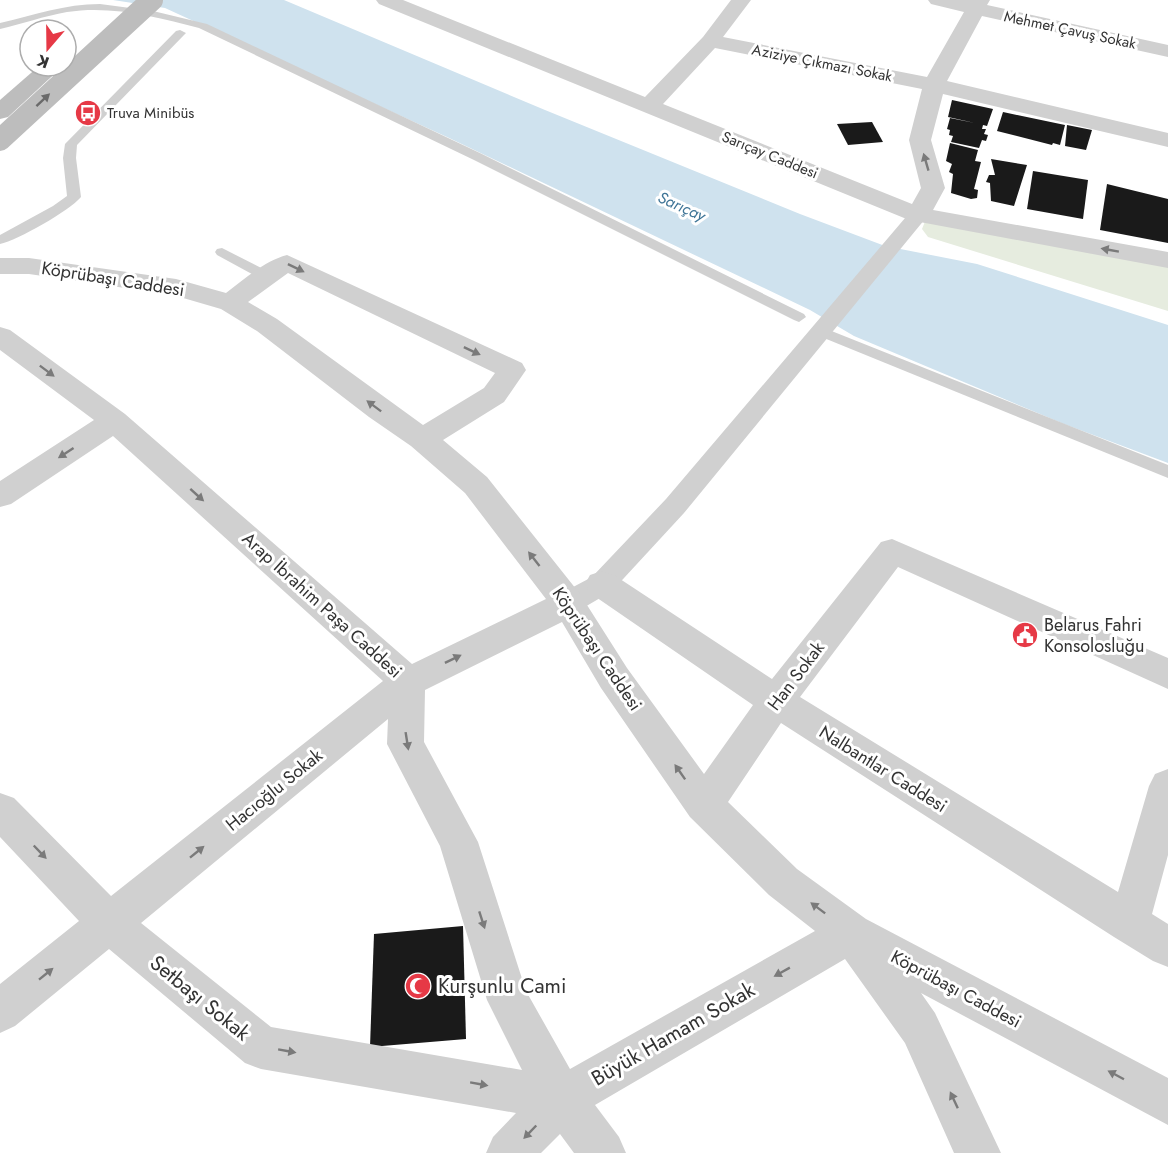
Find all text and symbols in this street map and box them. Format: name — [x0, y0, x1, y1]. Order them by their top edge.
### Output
street label: Mehmet Çavuş Sokak — [1002, 5, 1138, 55]
north arrow — [18, 18, 78, 78]
street label: Aziziye Çıkmazı Sokak — [750, 39, 895, 87]
text: K — [33, 49, 52, 74]
one-way arrow — [35, 94, 50, 107]
bus stop icon: Truva Minibüs — [73, 98, 103, 128]
place label: Truva Minibüs — [107, 102, 194, 124]
street label: Sarıçay Caddesi — [719, 126, 821, 184]
one-way arrow — [921, 153, 930, 171]
water label: Sarıçay — [654, 186, 710, 228]
one-way arrow — [1101, 245, 1120, 254]
street label: Köprübaşı Caddesi — [40, 255, 186, 303]
one-way arrow — [288, 264, 305, 273]
one-way arrow — [464, 347, 481, 356]
one-way arrow — [39, 365, 55, 377]
one-way arrow — [366, 400, 382, 412]
one-way arrow — [58, 447, 74, 458]
one-way arrow — [190, 488, 205, 502]
street label: Arap İbrahim Paşa Caddesi — [236, 526, 408, 684]
one-way arrow — [529, 552, 541, 567]
street label: Köprübaşı Caddesi — [546, 582, 648, 716]
place label: Belarus Fahri Konsolosluğu — [1044, 612, 1145, 659]
public building icon: Belarus Fahri Konsolosluğu — [1010, 620, 1040, 650]
street label: Han Sokak — [761, 636, 831, 716]
one-way arrow — [444, 655, 462, 665]
street label: Nalbantlar Caddesi — [814, 719, 952, 819]
one-way arrow — [403, 732, 412, 751]
street label: Hacıoğlu Sokak — [220, 743, 328, 837]
one-way arrow — [674, 764, 686, 780]
one-way arrow — [33, 845, 47, 859]
one-way arrow — [190, 846, 205, 858]
one-way arrow — [811, 903, 826, 915]
one-way arrow — [478, 911, 488, 929]
street label: Köprübaşı Caddesi — [886, 944, 1026, 1034]
street label: Setbaşı Sokak — [143, 948, 257, 1048]
one-way arrow — [773, 967, 790, 977]
one-way arrow — [38, 969, 53, 981]
mosque icon: Kurşunlu Cami — [403, 971, 433, 1001]
place label: Kurşunlu Cami — [438, 971, 566, 1001]
street label: Büyük Hamam Sokak — [586, 975, 761, 1093]
one-way arrow — [278, 1047, 297, 1056]
one-way arrow — [1108, 1070, 1125, 1080]
one-way arrow — [470, 1080, 489, 1089]
one-way arrow — [949, 1091, 958, 1108]
one-way arrow — [523, 1124, 537, 1138]

